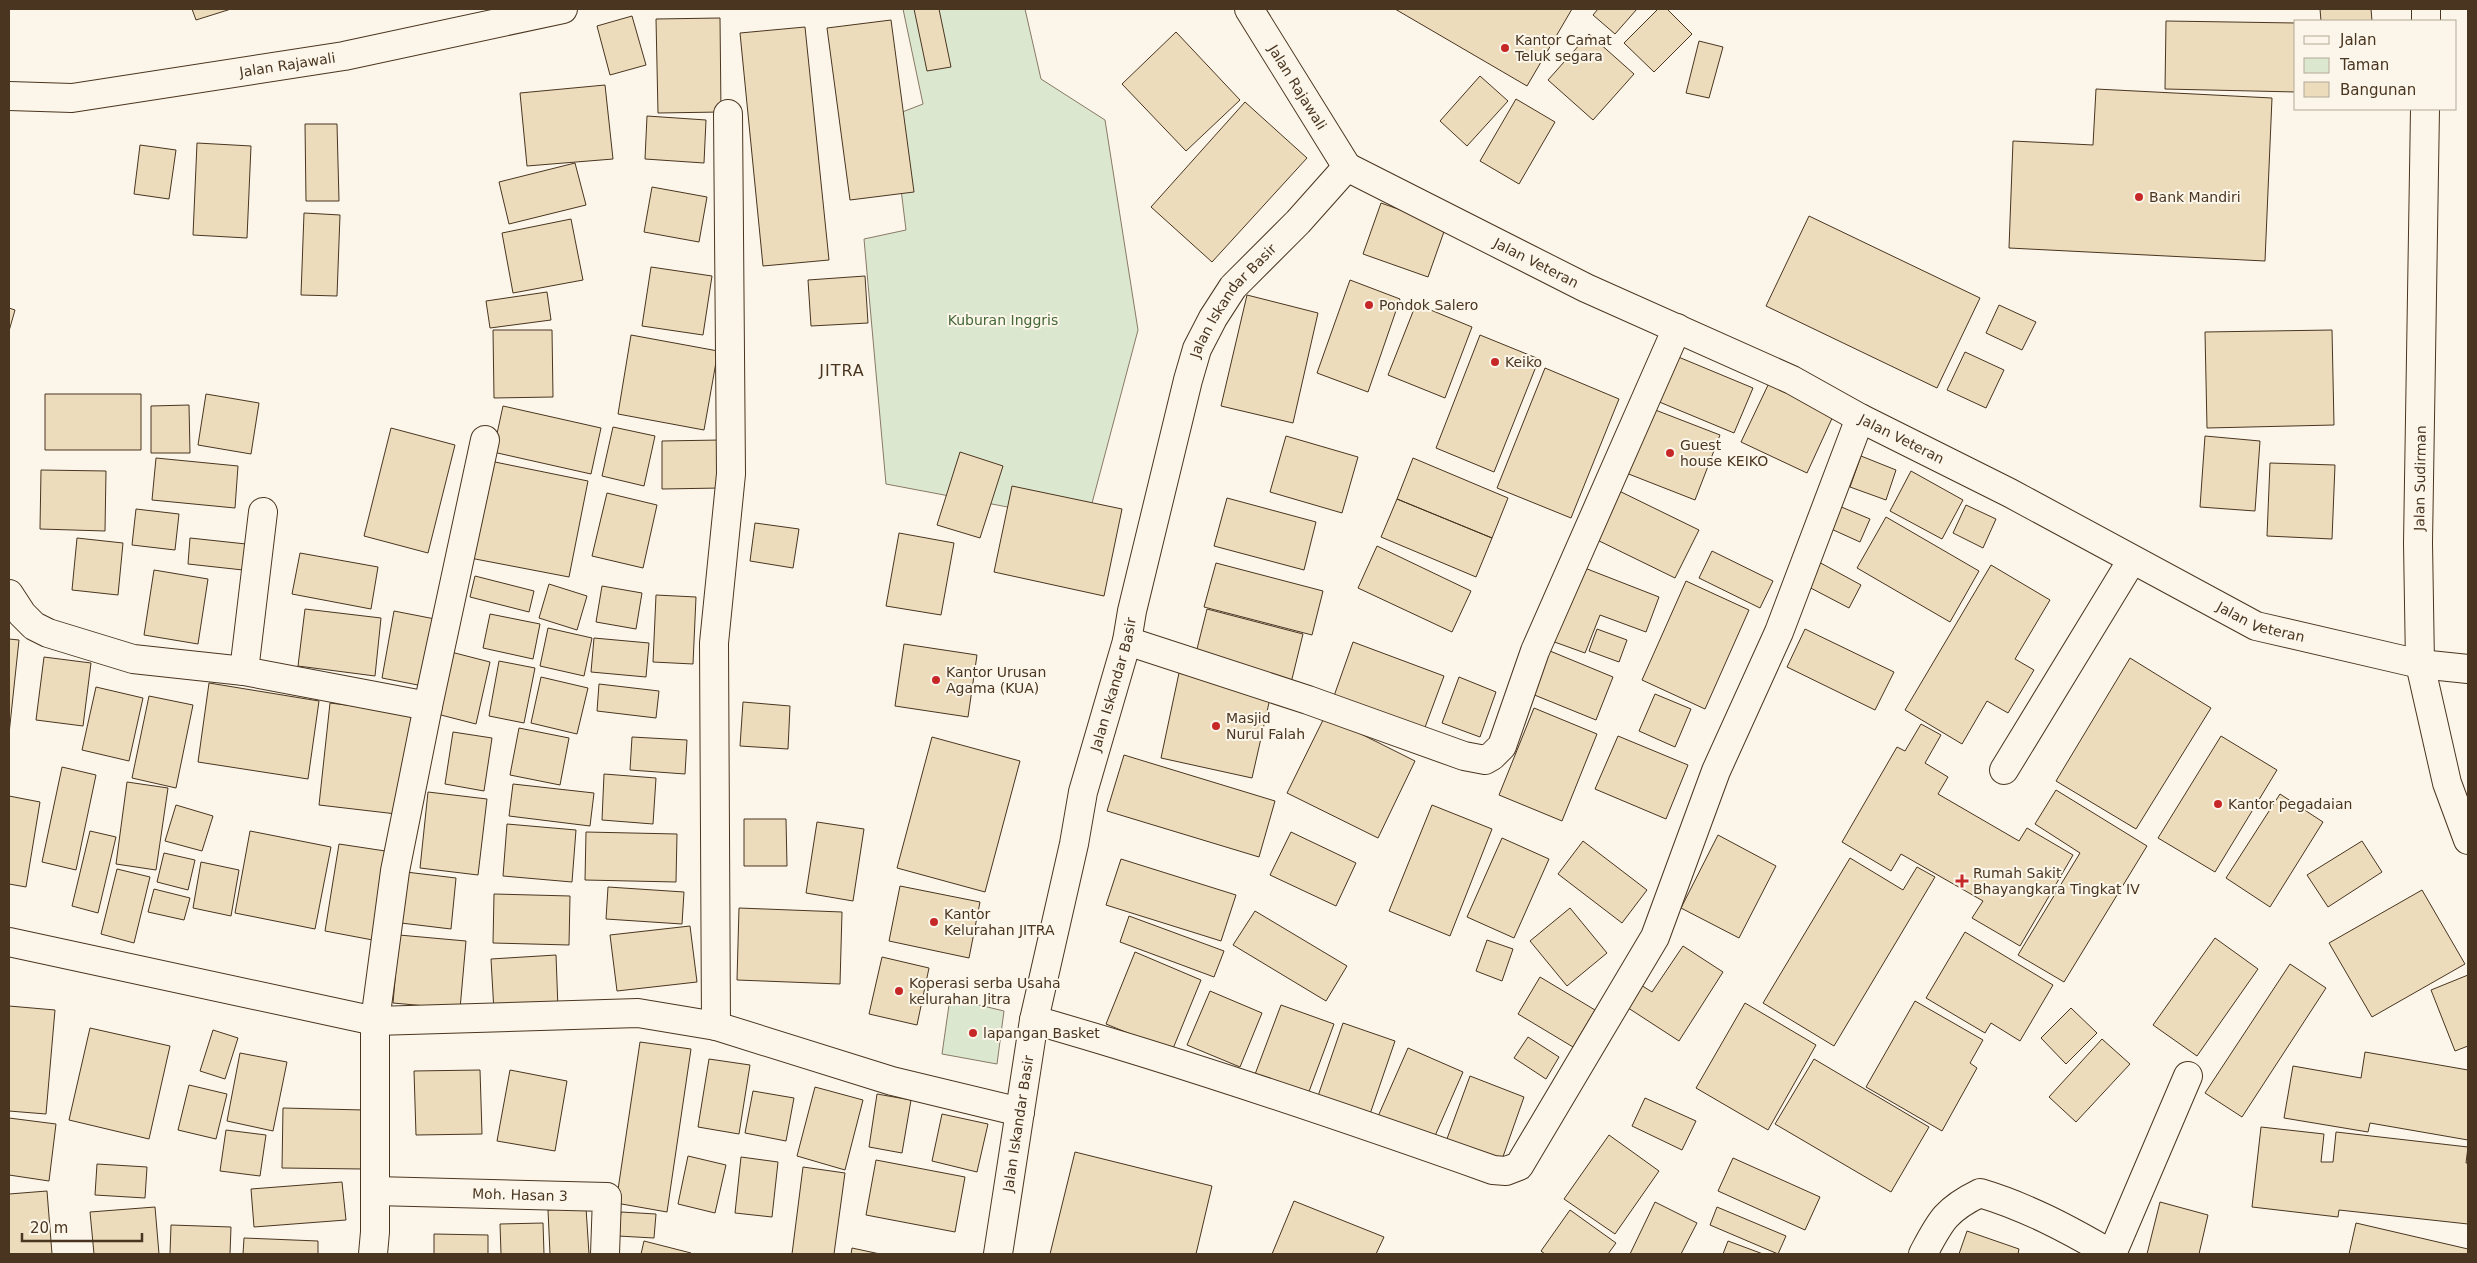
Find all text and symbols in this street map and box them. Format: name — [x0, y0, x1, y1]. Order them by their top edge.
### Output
legend — [2294, 20, 2457, 110]
text: Jalan — [2339, 31, 2376, 49]
place label: Kantor Camat Teluk segara — [1514, 32, 1612, 64]
street label: Jalan Rajawali — [1265, 41, 1330, 133]
marker: Kantor Camat Teluk segara — [1499, 42, 1511, 54]
street label: Jalan Rajawali — [237, 49, 337, 80]
text: Taman — [2339, 56, 2389, 74]
text: Bangunan — [2340, 81, 2416, 99]
place label: Bank Mandiri — [2149, 189, 2241, 205]
marker: Bank Mandiri — [2133, 191, 2145, 203]
street label: Jalan Veteran — [1490, 234, 1581, 291]
street label: Jalan Iskandar Basir — [1187, 240, 1280, 361]
place label: Pondok Salero — [1379, 297, 1478, 313]
marker: Pondok Salero — [1363, 299, 1375, 311]
park label: Kuburan Inggris — [948, 312, 1058, 328]
place label: Keiko — [1505, 354, 1542, 370]
marker: Keiko — [1489, 356, 1501, 368]
district label: JITRA — [818, 361, 865, 380]
street label: Jalan Veteran — [1856, 410, 1947, 467]
street label: Jalan Sudirman — [2411, 425, 2429, 532]
place label: Guest house KEIKO — [1680, 437, 1768, 469]
marker: Guest house KEIKO — [1664, 447, 1676, 459]
street label: Jalan Veteran — [2213, 598, 2306, 645]
street label: Jalan Iskandar Basir — [1087, 616, 1139, 754]
place label: Kantor Urusan Agama (KUA) — [946, 664, 1046, 696]
marker: Kantor Urusan Agama (KUA) — [930, 674, 942, 686]
place label: Masjid Nurul Falah — [1226, 710, 1305, 742]
marker: Masjid Nurul Falah — [1210, 720, 1222, 732]
place label: Kantor pegadaian — [2228, 796, 2352, 812]
marker: Kantor pegadaian — [2212, 798, 2224, 810]
place label: Rumah Sakit Bhayangkara Tingkat IV — [1973, 865, 2140, 897]
marker: Rumah Sakit Bhayangkara Tingkat IV — [1955, 874, 1969, 888]
place label: Kantor Kelurahan JITRA — [944, 906, 1055, 938]
marker: Kantor Kelurahan JITRA — [928, 916, 940, 928]
place label: Koperasi serba Usaha kelurahan Jitra — [909, 975, 1061, 1007]
marker: Koperasi serba Usaha kelurahan Jitra — [893, 985, 905, 997]
place label: lapangan Basket — [983, 1025, 1100, 1041]
marker: lapangan Basket — [967, 1027, 979, 1039]
street label: Jalan Iskandar Basir — [1000, 1054, 1037, 1194]
street label: Moh. Hasan 3 — [472, 1186, 568, 1204]
scale bar — [22, 1210, 142, 1242]
text: 20 m — [30, 1219, 68, 1237]

